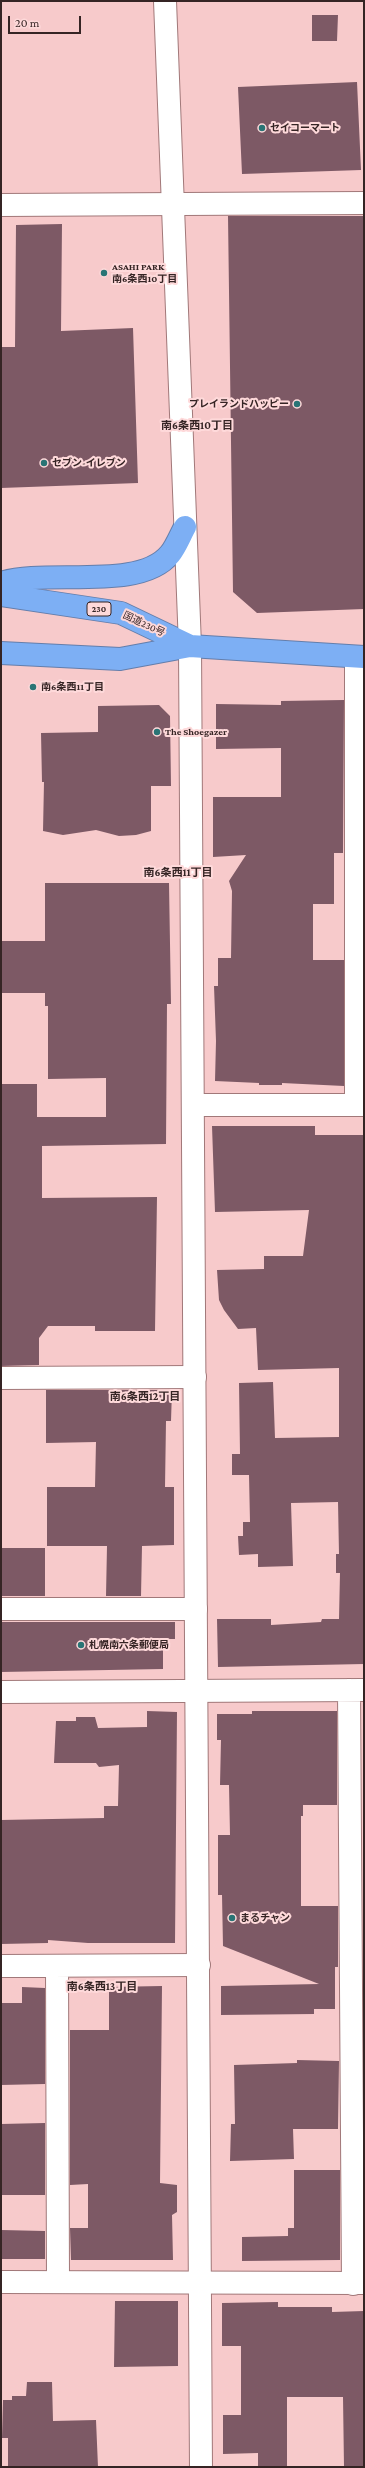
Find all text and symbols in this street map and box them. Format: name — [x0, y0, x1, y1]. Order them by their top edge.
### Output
scale bar — [10, 8, 83, 34]
text: 20 m — [15, 16, 39, 30]
place label: セイコーマート — [270, 122, 340, 134]
marker: セイコーマート — [257, 123, 267, 133]
place label: ASAHI PARK 南6条西10丁目 — [112, 261, 177, 284]
marker: ASAHI PARK 南6条西10丁目 — [99, 268, 109, 278]
place label: プレイランドハッピー — [189, 398, 289, 410]
marker: プレイランドハッピー — [292, 399, 302, 409]
district label: 南6条西10丁目 — [161, 419, 233, 433]
place label: セブン-イレブン — [52, 457, 126, 469]
marker: セブン-イレブン — [39, 458, 49, 468]
road number: 230 — [87, 602, 111, 616]
street label: 国道230号 — [121, 609, 167, 639]
place label: 南6条西11丁目 — [41, 681, 104, 693]
marker: 南6条西11丁目 — [28, 682, 38, 692]
place label: The Shoegazer — [165, 726, 227, 738]
marker: The Shoegazer — [152, 727, 162, 737]
district label: 南6条西11丁目 — [143, 866, 213, 880]
district label: 南6条西12丁目 — [110, 1390, 180, 1404]
place label: 札幌南六条郵便局 — [89, 1639, 169, 1651]
marker: 札幌南六条郵便局 — [76, 1640, 86, 1650]
place label: まるチャン — [240, 1912, 290, 1924]
marker: まるチャン — [227, 1913, 237, 1923]
district label: 南6条西13丁目 — [67, 1980, 137, 1994]

